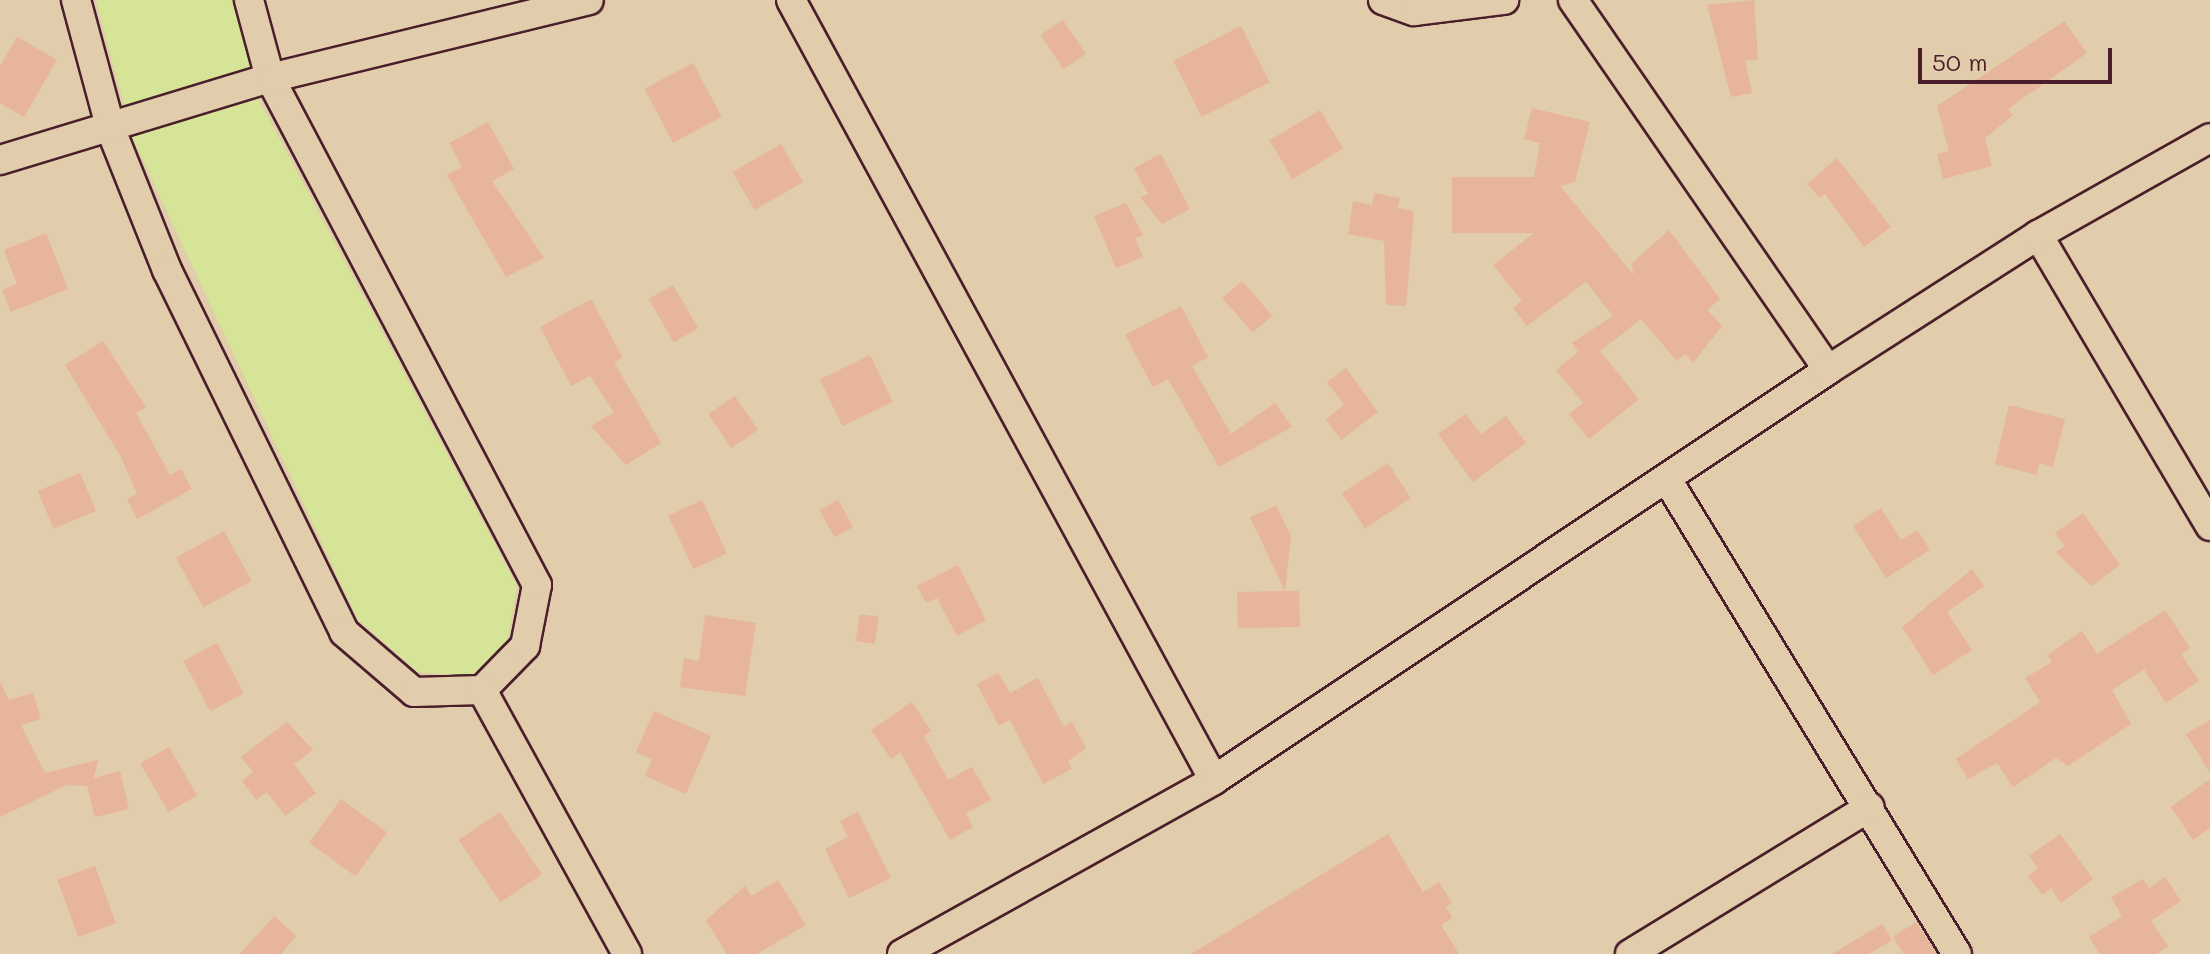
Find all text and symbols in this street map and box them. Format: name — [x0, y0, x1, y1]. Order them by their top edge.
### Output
scale bar — [1922, 32, 2116, 82]
text: 50 m — [1932, 46, 1988, 77]

